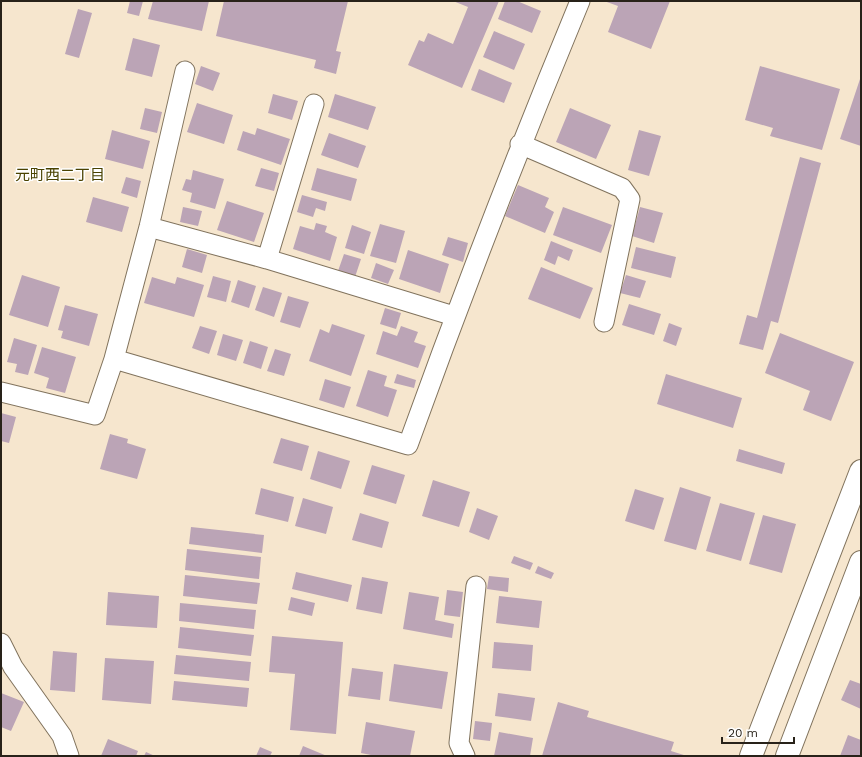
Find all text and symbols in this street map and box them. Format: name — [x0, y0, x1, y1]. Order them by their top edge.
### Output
district label: 元町西二丁目 — [15, 166, 105, 184]
scale bar — [722, 719, 794, 745]
text: 20 m — [728, 726, 758, 740]

